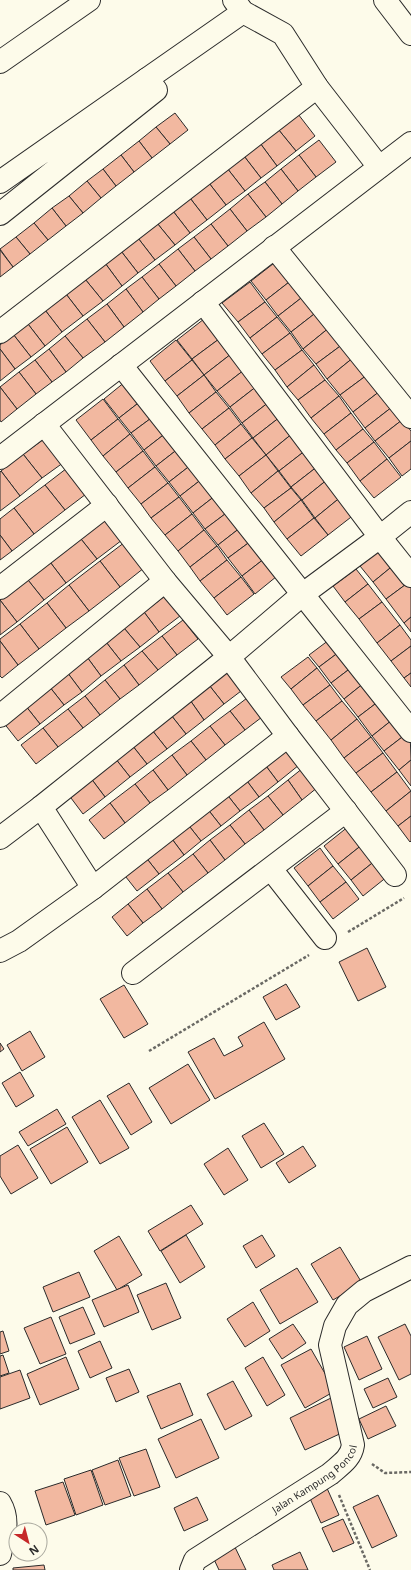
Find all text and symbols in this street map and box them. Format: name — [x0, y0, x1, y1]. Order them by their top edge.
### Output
street label: Jalan Kampung Poncol — [268, 1444, 360, 1517]
north arrow — [8, 1522, 48, 1562]
text: N — [26, 1542, 42, 1559]

